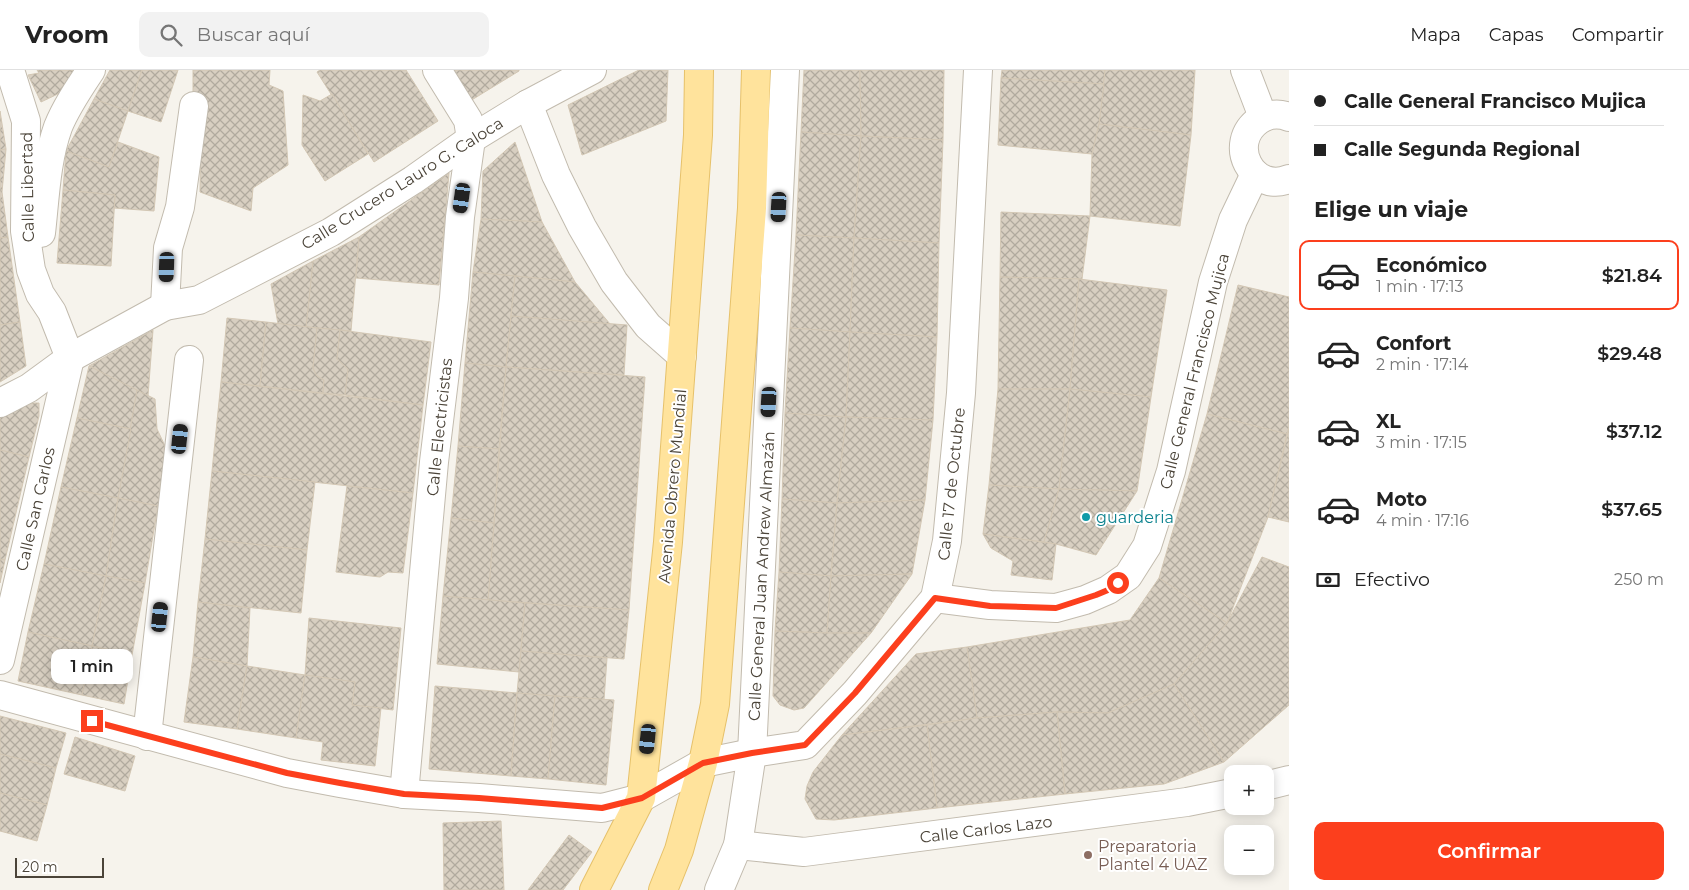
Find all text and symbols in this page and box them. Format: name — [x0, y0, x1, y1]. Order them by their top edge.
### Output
search box — [139, 12, 489, 57]
text: Vroom — [25, 20, 109, 49]
icon: search — [157, 21, 185, 49]
text: Buscar aquí — [197, 23, 310, 46]
text: Mapa — [1410, 24, 1461, 46]
text: Capas — [1489, 24, 1544, 46]
text: Compartir — [1572, 24, 1664, 46]
text: Calle General Francisco Mujica — [1344, 90, 1646, 113]
street label: Calle Crucero Lauro G. Caloca — [298, 113, 507, 254]
street label: Calle Libertad — [17, 132, 38, 242]
text: Calle Segunda Regional — [1344, 138, 1580, 161]
car — [452, 182, 471, 214]
car — [770, 192, 787, 222]
text: Elige un viaje — [1314, 196, 1468, 223]
street label: Calle General Francisco Mujica — [1156, 251, 1233, 491]
car — [158, 252, 175, 282]
icon: car — [1316, 253, 1361, 298]
text: Económico — [1376, 254, 1487, 277]
text: $21.84 — [1602, 264, 1662, 287]
text: 1 min · 17:13 — [1376, 277, 1464, 296]
icon: car — [1316, 331, 1361, 376]
text: Confort — [1376, 332, 1451, 355]
text: $29.48 — [1597, 342, 1662, 365]
text: 2 min · 17:14 — [1376, 355, 1468, 374]
street label: Calle Electricistas — [423, 357, 456, 497]
car — [760, 387, 777, 417]
street label: Avenida Obrero Mundial — [655, 388, 690, 584]
street label: Calle 17 de Octubre — [934, 407, 969, 561]
icon: car — [1316, 409, 1361, 454]
text: XL — [1376, 410, 1401, 433]
text: $37.12 — [1606, 420, 1662, 443]
car — [170, 423, 189, 455]
street label: Calle General Juan Andrew Almazán — [744, 431, 779, 721]
text: 3 min · 17:15 — [1376, 433, 1467, 452]
street label: Calle San Carlos — [12, 445, 59, 573]
icon: car — [1316, 487, 1361, 532]
text: Moto — [1376, 488, 1427, 511]
text: $37.65 — [1601, 498, 1662, 521]
place label: guarderia — [1096, 508, 1174, 527]
marker: guarderia — [1080, 511, 1092, 523]
text: 4 min · 17:16 — [1376, 511, 1469, 530]
icon: cash — [1314, 566, 1342, 594]
text: Efectivo — [1354, 568, 1430, 591]
text: 250 m — [1614, 570, 1664, 589]
route start — [1107, 572, 1129, 594]
car — [150, 601, 169, 633]
callout: 1 min — [51, 648, 133, 684]
text: 1 min — [71, 657, 113, 676]
route end — [81, 710, 103, 732]
car — [638, 723, 657, 755]
map controls — [1224, 765, 1274, 875]
button: + — [1224, 765, 1274, 815]
street label: Calle Carlos Lazo — [919, 812, 1053, 847]
button: Confirmar — [1314, 822, 1664, 880]
button: − — [1224, 825, 1274, 875]
place label: Preparatoria Plantel 4 UAZ — [1098, 837, 1208, 874]
marker: Preparatoria Plantel 4 UAZ — [1082, 849, 1094, 861]
scale bar — [15, 855, 104, 878]
text: 20 m — [22, 858, 58, 876]

